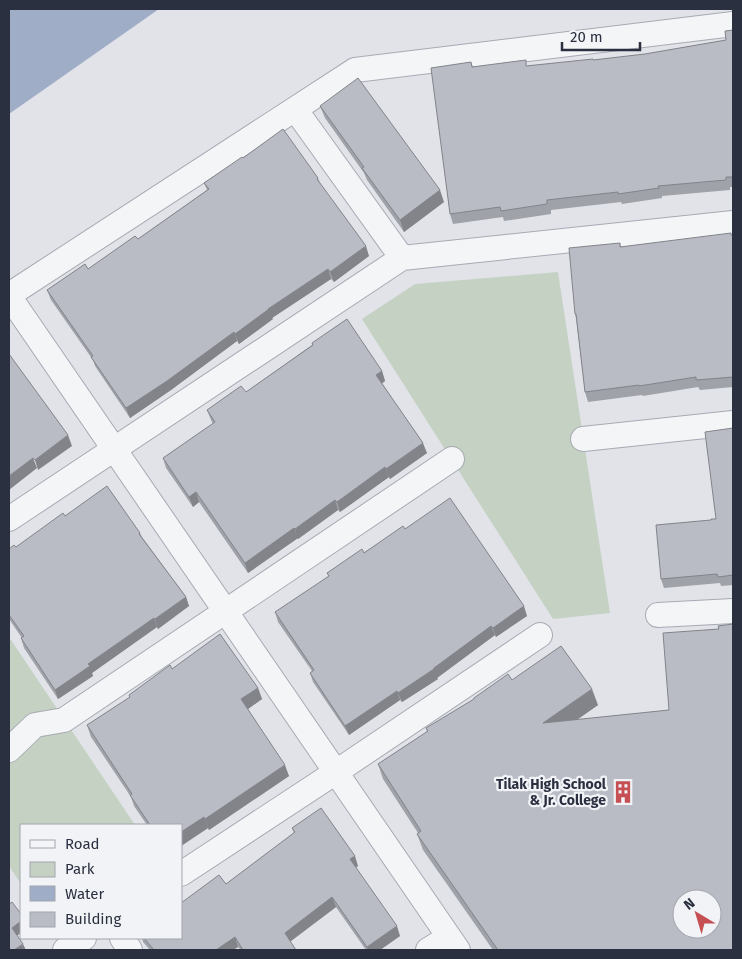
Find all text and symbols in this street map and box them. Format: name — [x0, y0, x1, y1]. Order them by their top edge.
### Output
scale bar — [562, 20, 640, 52]
text: 20 m — [570, 28, 603, 46]
place label: Tilak High School & Jr. College — [496, 776, 607, 809]
building icon: Tilak High School & Jr. College — [610, 779, 636, 805]
legend — [20, 824, 182, 939]
text: Road — [65, 835, 100, 853]
text: Park — [65, 860, 95, 878]
text: Water — [65, 885, 104, 903]
north arrow — [672, 889, 722, 939]
text: N — [680, 895, 698, 914]
text: Building — [65, 910, 121, 928]

